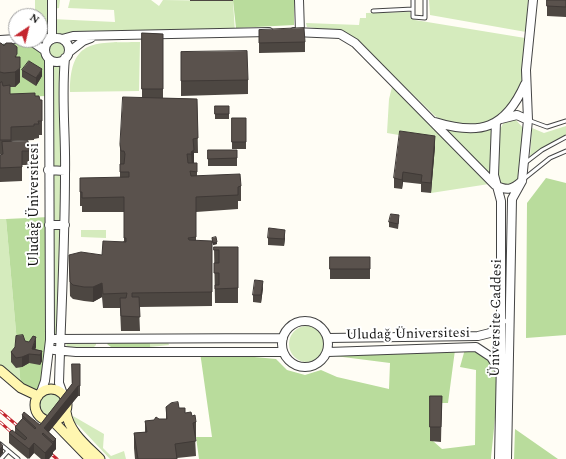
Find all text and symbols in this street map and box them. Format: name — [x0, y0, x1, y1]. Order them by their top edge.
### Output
north arrow — [8, 8, 48, 48]
text: N — [26, 9, 43, 28]
street label: Uludağ Üniversitesi — [27, 143, 43, 267]
street label: Üniversite Caddesi — [488, 259, 506, 377]
street label: Uludağ Üniversitesi — [346, 326, 470, 344]

